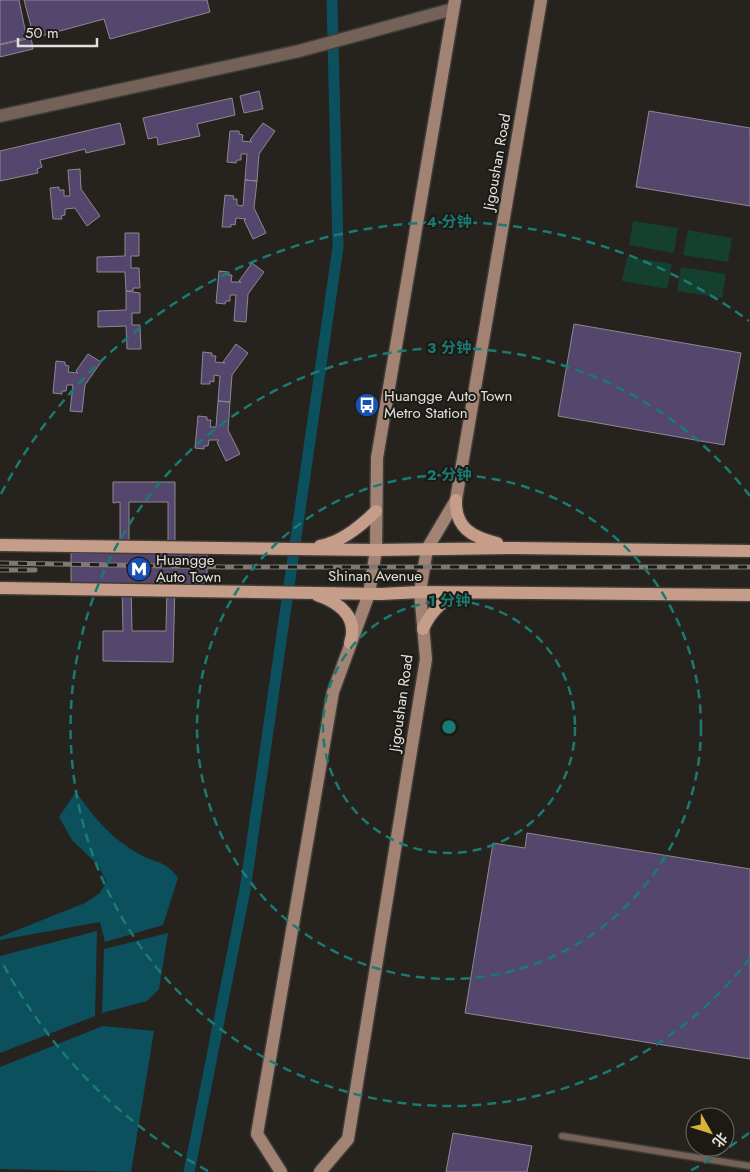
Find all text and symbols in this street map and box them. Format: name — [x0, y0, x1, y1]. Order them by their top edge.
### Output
scale bar — [18, 15, 96, 47]
text: 50 m — [25, 22, 59, 44]
street label: Jigoushan Road — [477, 112, 516, 214]
text: 4 分钟 — [427, 211, 471, 233]
text: 3 分钟 — [427, 337, 471, 359]
place label: Huangge Auto Town Metro Station — [384, 385, 512, 424]
bus stop icon: Huangge Auto Town Metro Station — [354, 392, 380, 418]
text: 2 分钟 — [427, 464, 471, 486]
place label: Huangge Auto Town — [156, 549, 221, 588]
metro station icon: Huangge Auto Town — [126, 556, 152, 582]
street label: Shinan Avenue — [328, 565, 422, 587]
text: 1 分钟 — [428, 590, 470, 612]
street label: Jigoushan Road — [383, 653, 419, 755]
centre of rings — [440, 718, 458, 736]
north arrow — [685, 1107, 735, 1157]
text: 北 — [708, 1128, 732, 1152]

